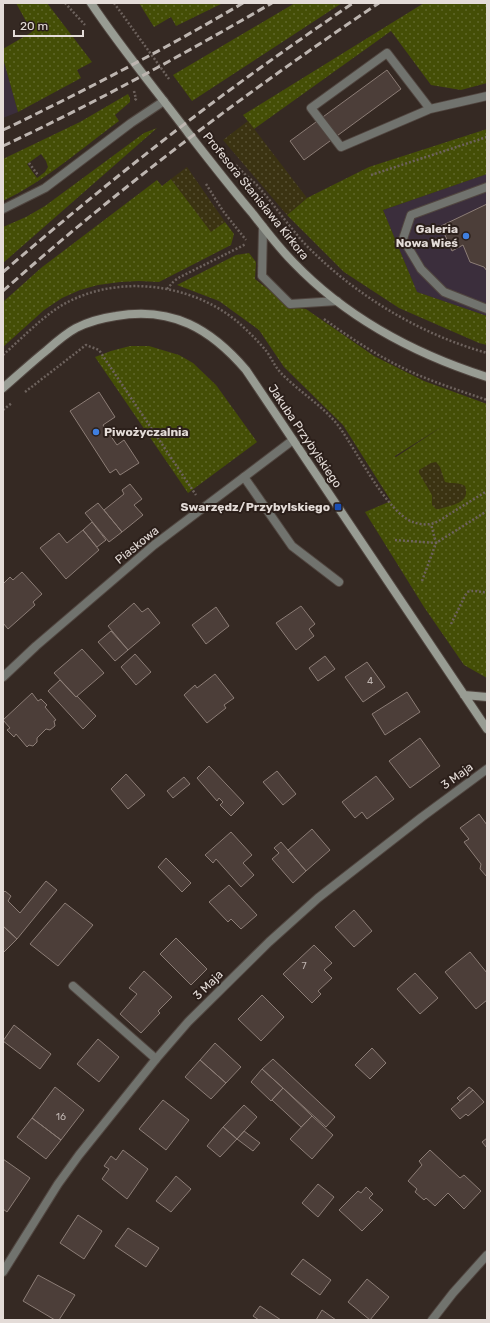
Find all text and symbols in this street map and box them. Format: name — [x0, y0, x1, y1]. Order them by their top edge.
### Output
scale bar — [14, 12, 83, 38]
text: 20 m — [20, 19, 48, 33]
street label: Profesora Stanisława Kirkora — [200, 130, 312, 262]
place label: Galeria Nowa Wieś — [396, 222, 458, 250]
marker: Galeria Nowa Wieś — [461, 231, 471, 241]
street label: Jakuba Przybylskiego — [265, 382, 345, 490]
place label: Piwożyczalnia — [104, 425, 189, 439]
marker: Piwożyczalnia — [91, 427, 101, 437]
place label: Swarzędz/Przybylskiego — [180, 500, 330, 514]
marker: Swarzędz/Przybylskiego — [333, 502, 343, 512]
street label: Piaskowa — [112, 523, 162, 567]
house number: 4 — [367, 675, 373, 687]
street label: 3 Maja — [438, 760, 476, 792]
house number: 7 — [301, 960, 307, 972]
street label: 3 Maja — [190, 967, 226, 1003]
house number: 16 — [56, 1111, 66, 1123]

